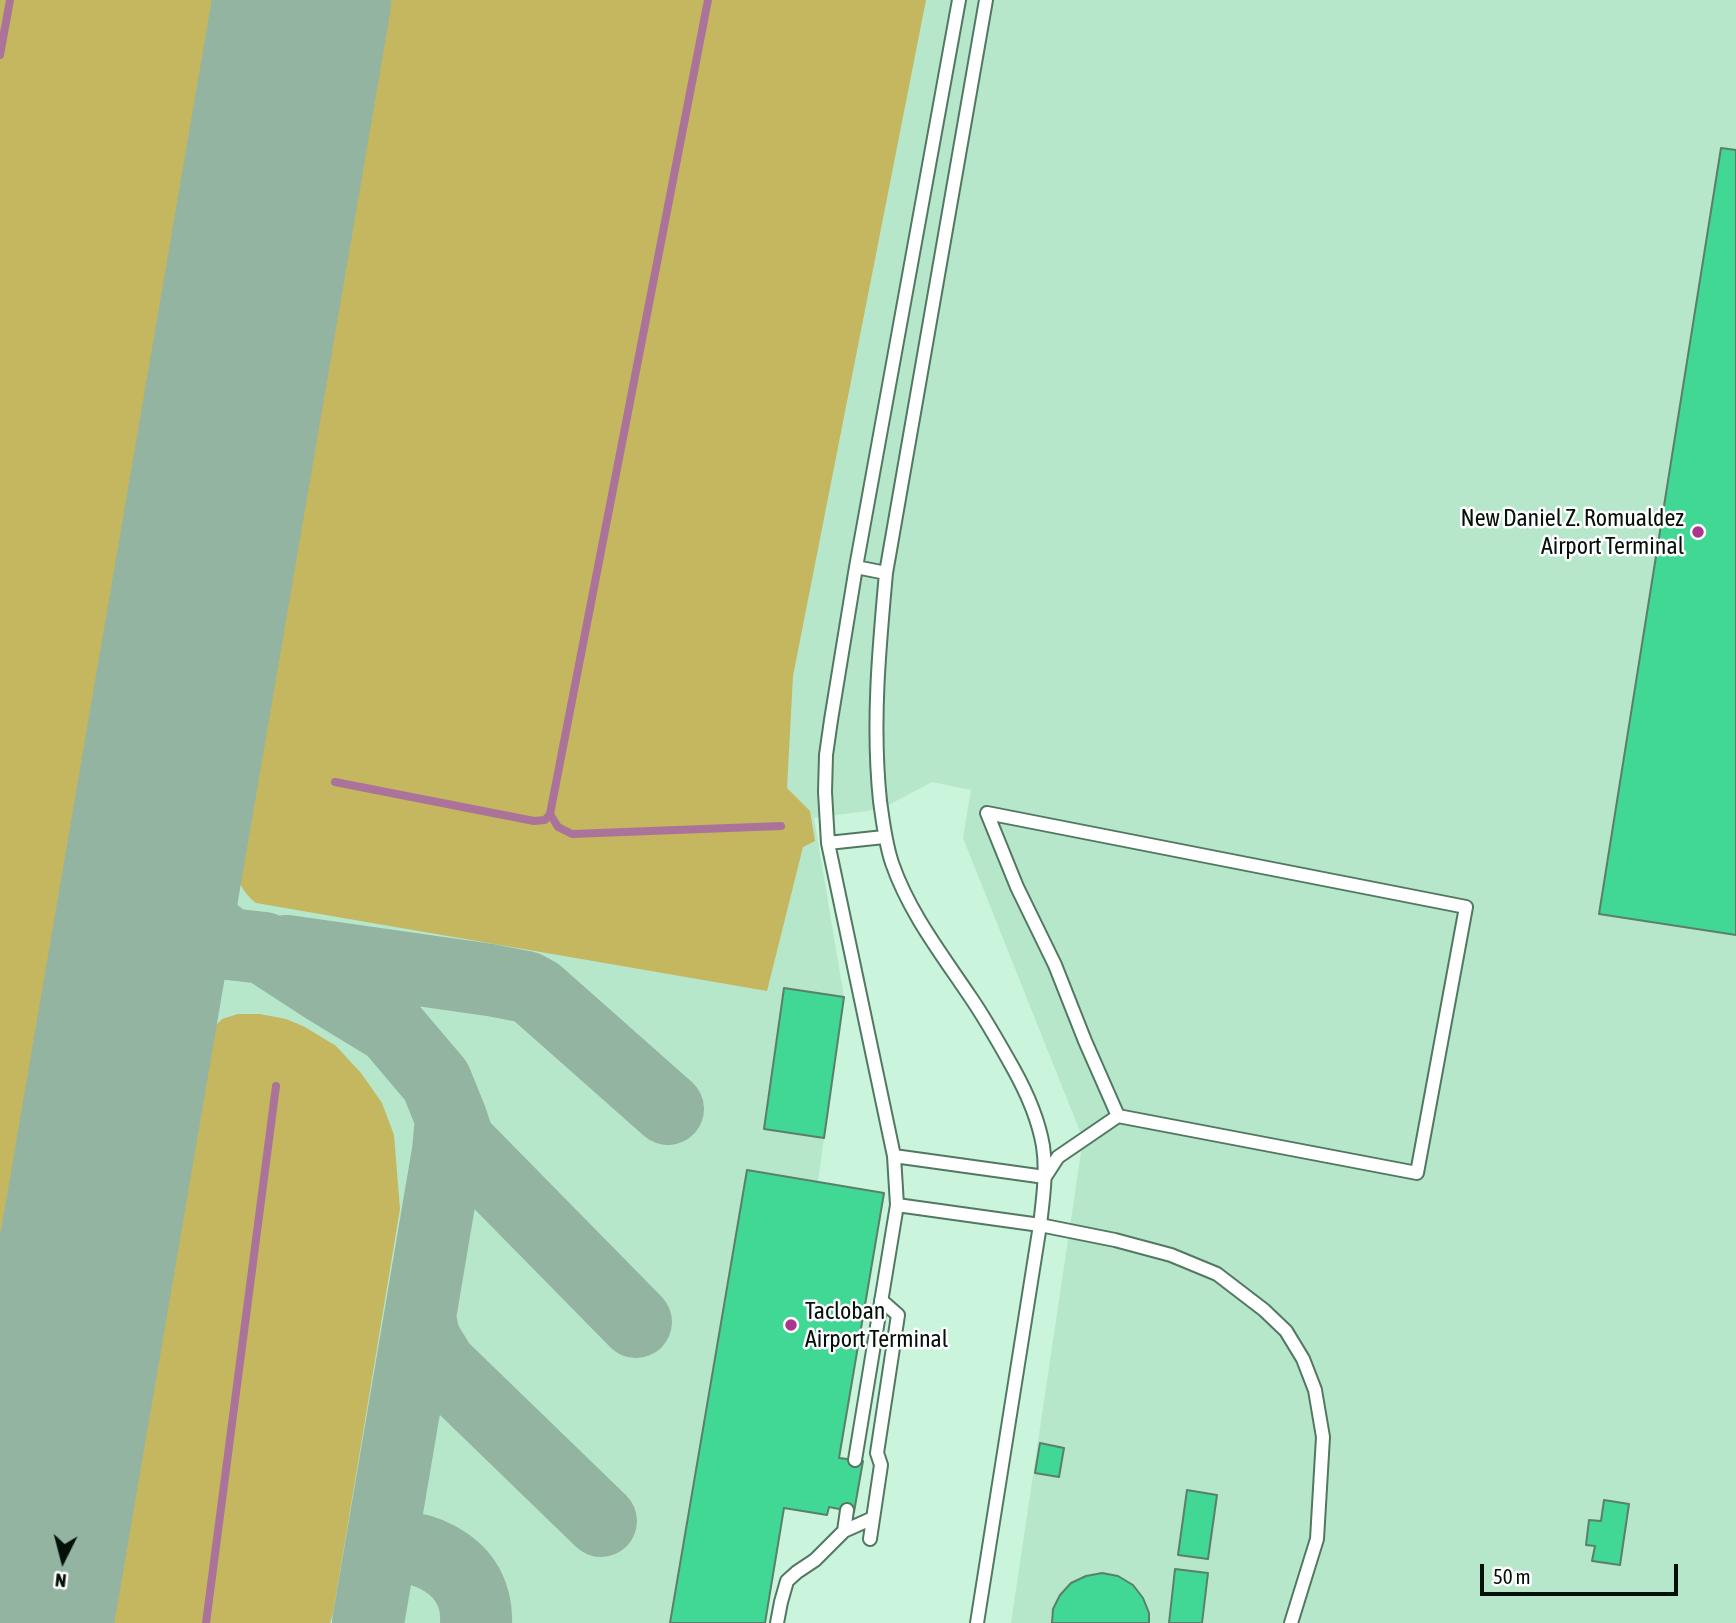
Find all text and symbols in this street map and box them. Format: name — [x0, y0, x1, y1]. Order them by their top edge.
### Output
place label: New Daniel Z. Romualdez Airport Terminal — [1461, 504, 1684, 560]
marker: New Daniel Z. Romualdez Airport Terminal — [1690, 524, 1706, 540]
place label: Tacloban Airport Terminal — [805, 1297, 948, 1353]
marker: Tacloban Airport Terminal — [783, 1317, 799, 1333]
north arrow — [28, 1525, 98, 1595]
scale bar — [1484, 1550, 1682, 1594]
text: 50 m — [1493, 1564, 1531, 1588]
text: N — [54, 1569, 68, 1592]

